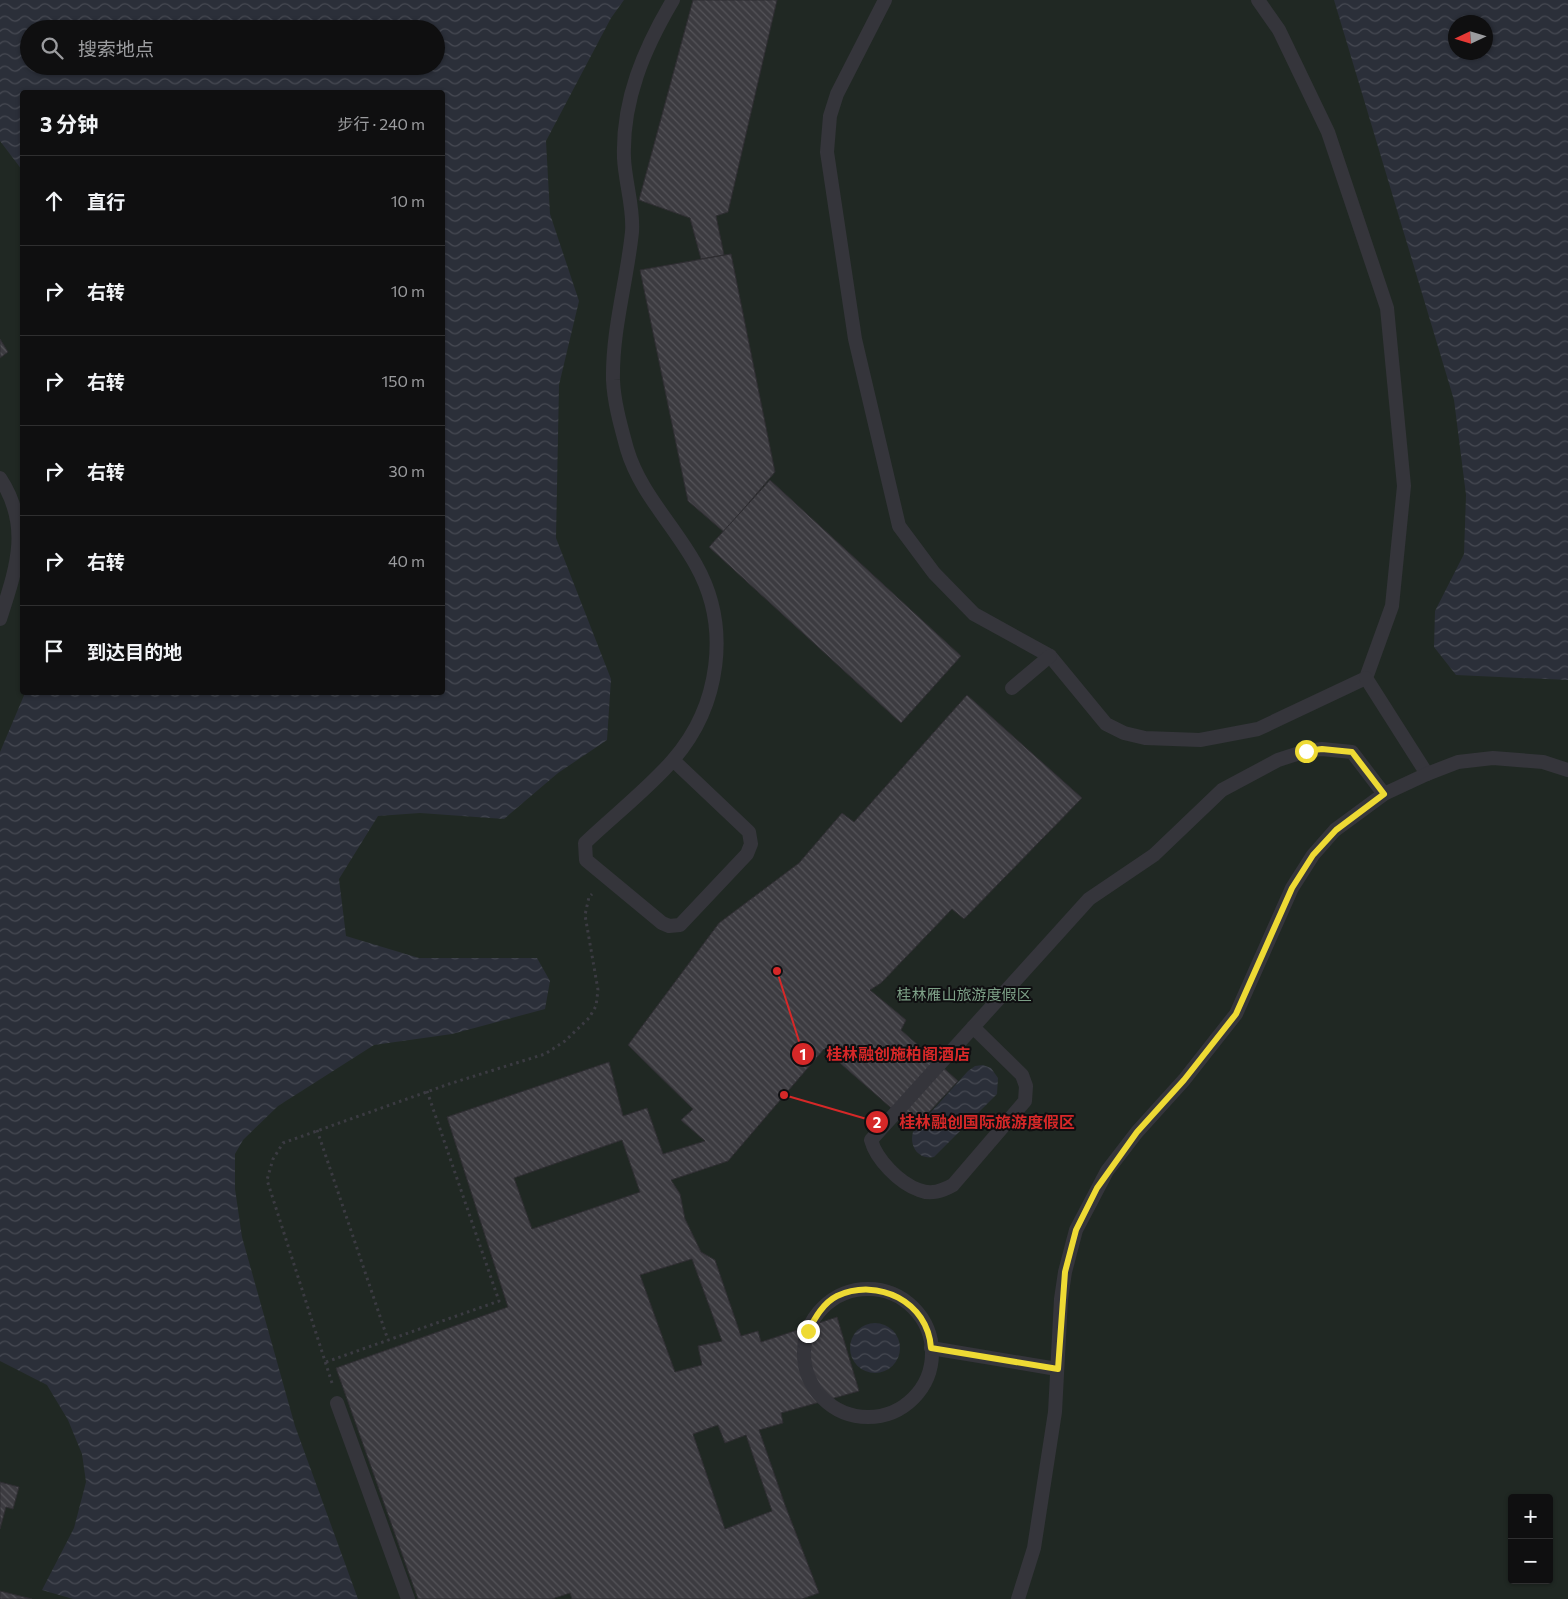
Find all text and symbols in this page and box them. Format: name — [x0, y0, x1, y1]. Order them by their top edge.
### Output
north arrow — [1448, 15, 1493, 60]
search box — [20, 20, 445, 75]
icon: search — [38, 34, 66, 62]
text: 搜索地点 — [78, 37, 154, 60]
text: 3 分钟 — [40, 111, 98, 136]
text: 步行 · 240 m — [337, 114, 425, 133]
icon: ahead — [40, 187, 68, 215]
text: 直行 — [87, 190, 125, 213]
text: 10 m — [391, 191, 425, 210]
icon: right — [40, 277, 68, 305]
text: 右转 — [87, 280, 125, 303]
text: 10 m — [391, 281, 425, 300]
icon: right — [40, 367, 68, 395]
text: 右转 — [87, 370, 125, 393]
text: 150 m — [382, 371, 425, 390]
icon: right — [40, 457, 68, 485]
text: 右转 — [87, 460, 125, 483]
text: 30 m — [388, 461, 425, 480]
icon: right — [40, 547, 68, 575]
text: 右转 — [87, 550, 125, 573]
text: 40 m — [388, 551, 425, 570]
icon: arrive — [40, 637, 68, 665]
text: 到达目的地 — [87, 640, 182, 663]
route start — [1295, 740, 1318, 763]
park label: 桂林雁山旅游度假区 — [896, 985, 1032, 1003]
callout: 桂林融创施柏阁酒店 — [791, 1039, 980, 1070]
text: 桂林融创施柏阁酒店 — [826, 1044, 970, 1063]
text: 1 — [800, 1045, 806, 1063]
callout: 桂林融创国际旅游度假区 — [864, 1107, 1085, 1138]
text: 桂林融创国际旅游度假区 — [899, 1112, 1075, 1131]
text: 2 — [873, 1113, 881, 1131]
route end — [797, 1320, 820, 1343]
map controls — [1508, 1494, 1553, 1584]
button: + — [1508, 1494, 1553, 1539]
button: − — [1508, 1539, 1553, 1584]

